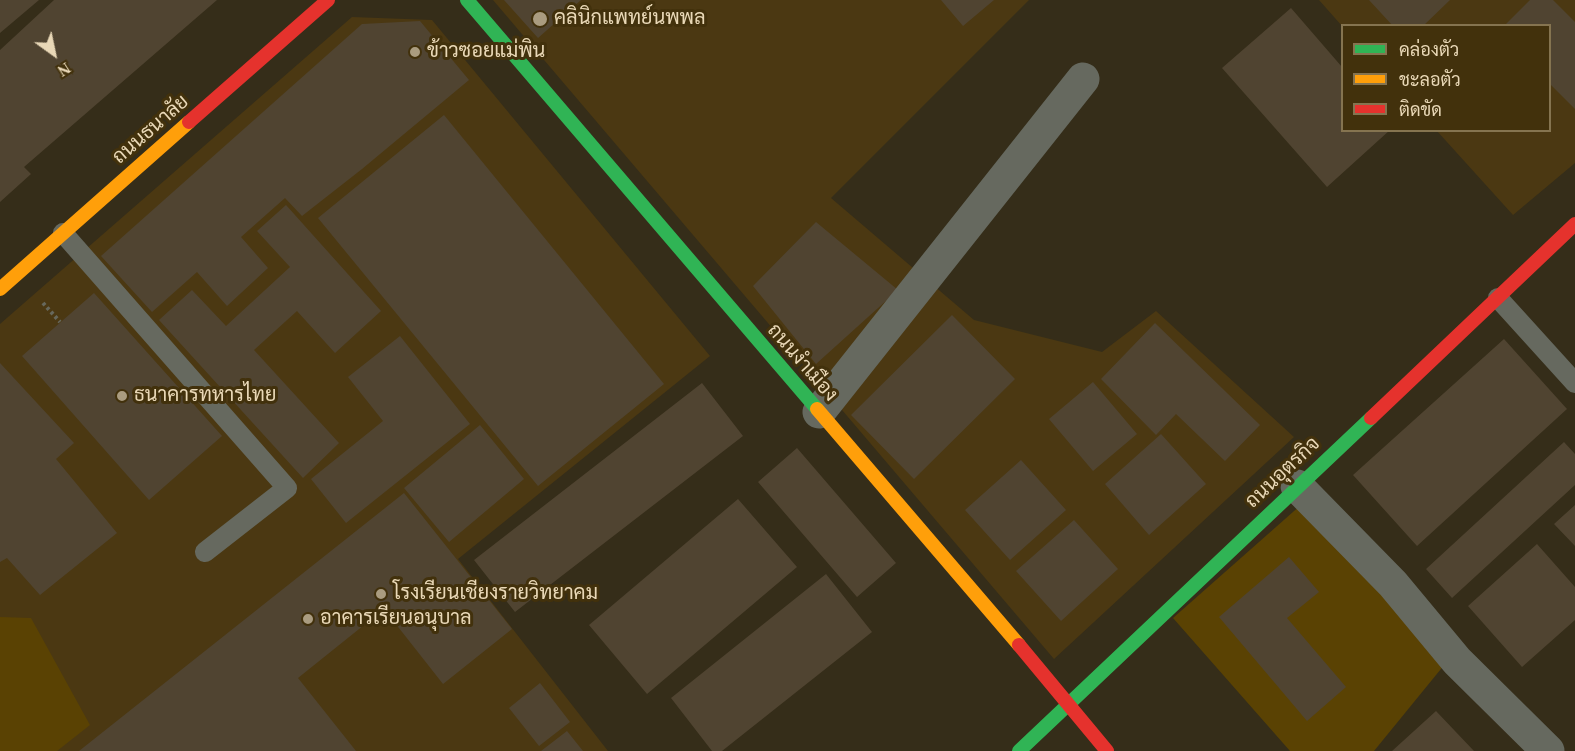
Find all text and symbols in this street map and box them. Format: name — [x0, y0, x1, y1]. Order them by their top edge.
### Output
place label: คลินิกแพทย์นพพล — [554, 7, 706, 31]
marker: คลินิกแพทย์นพพล — [531, 10, 549, 28]
north arrow — [24, 24, 84, 84]
legend — [1341, 24, 1551, 132]
place label: ข้าวซอยแม่พิน — [427, 40, 545, 64]
text: คล่องตัว — [1399, 40, 1459, 60]
marker: ข้าวซอยแม่พิน — [408, 45, 422, 59]
text: N — [55, 59, 74, 80]
text: ชะลอตัว — [1399, 70, 1461, 90]
street label: ถนนธนาลัย — [108, 90, 194, 170]
text: ติดขัด — [1399, 100, 1442, 120]
street label: ถนนงำเมือง — [762, 319, 842, 407]
place label: ธนาคารทหารไทย — [134, 384, 276, 408]
marker: ธนาคารทหารไทย — [115, 389, 129, 403]
street label: ถนนอุตรกิจ — [1241, 432, 1325, 514]
place label: โรงเรียนเชียงรายวิทยาคม — [393, 582, 598, 606]
marker: โรงเรียนเชียงรายวิทยาคม — [374, 587, 388, 601]
place label: อาคารเรียนอนุบาล — [320, 607, 472, 631]
marker: อาคารเรียนอนุบาล — [301, 612, 315, 626]

